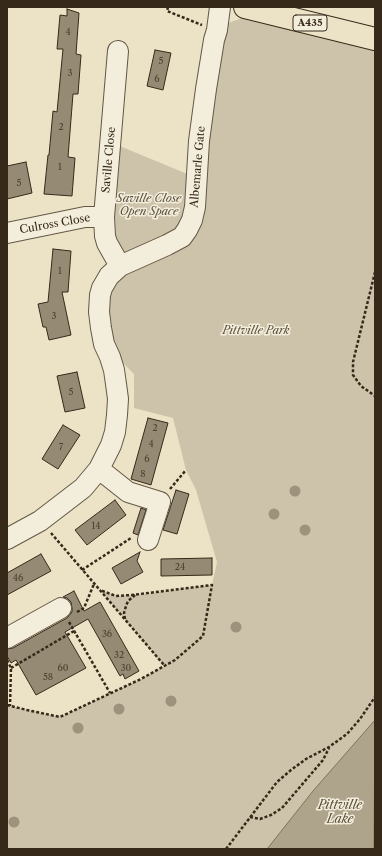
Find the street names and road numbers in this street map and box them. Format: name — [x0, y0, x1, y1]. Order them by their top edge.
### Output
road number: A435 — [293, 15, 327, 31]
street label: Saville Close — [100, 126, 118, 194]
street label: Albemarle Gate — [188, 126, 208, 208]
street label: Culross Close — [19, 211, 91, 237]

